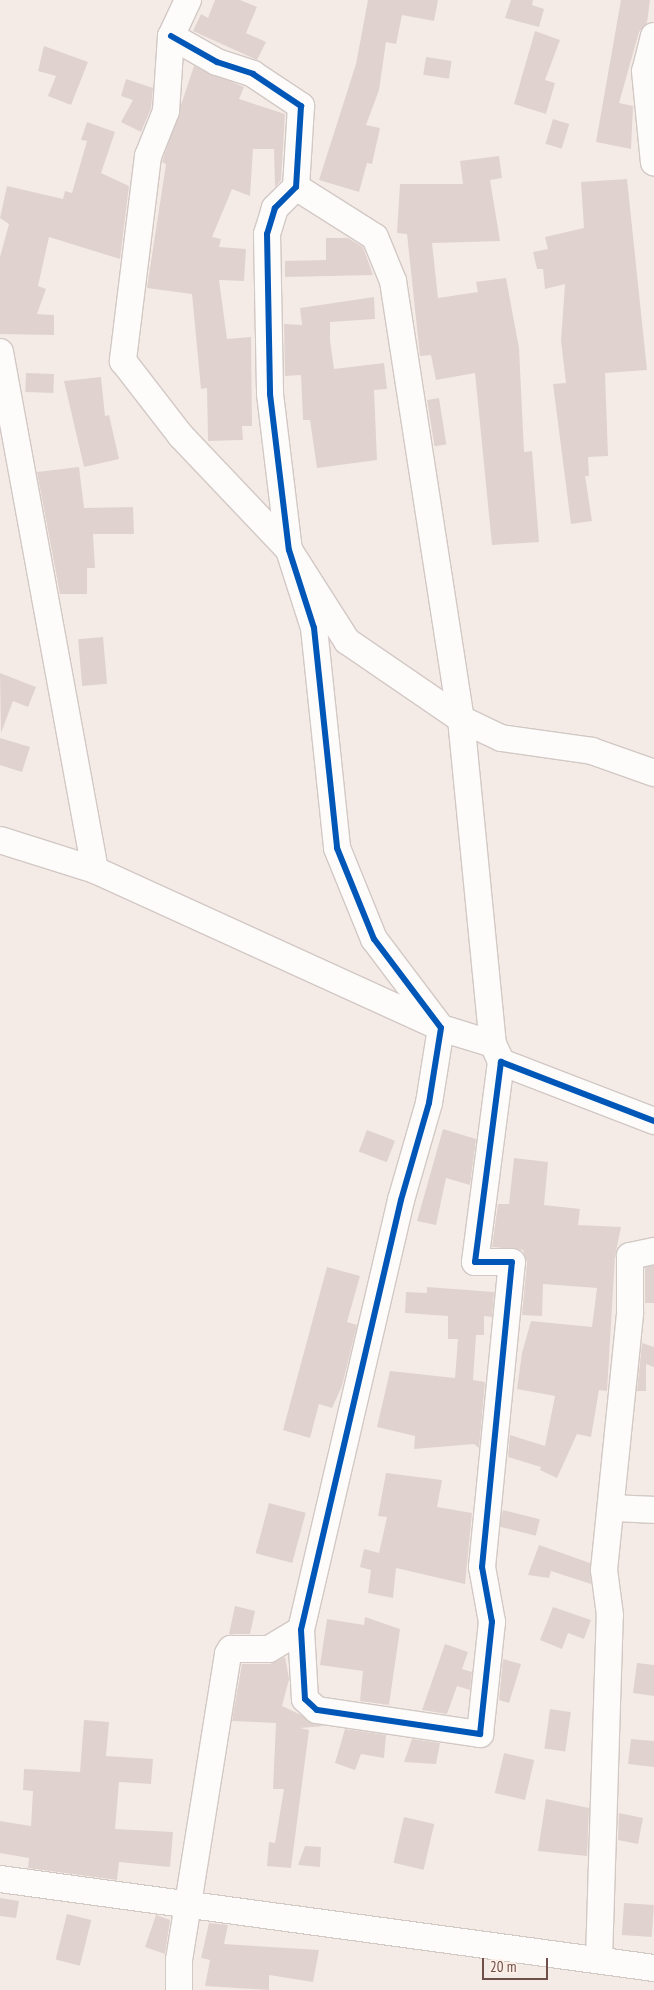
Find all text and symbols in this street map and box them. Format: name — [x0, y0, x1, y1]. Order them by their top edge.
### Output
scale bar — [484, 1948, 550, 1980]
text: 20 m — [490, 1957, 516, 1976]

